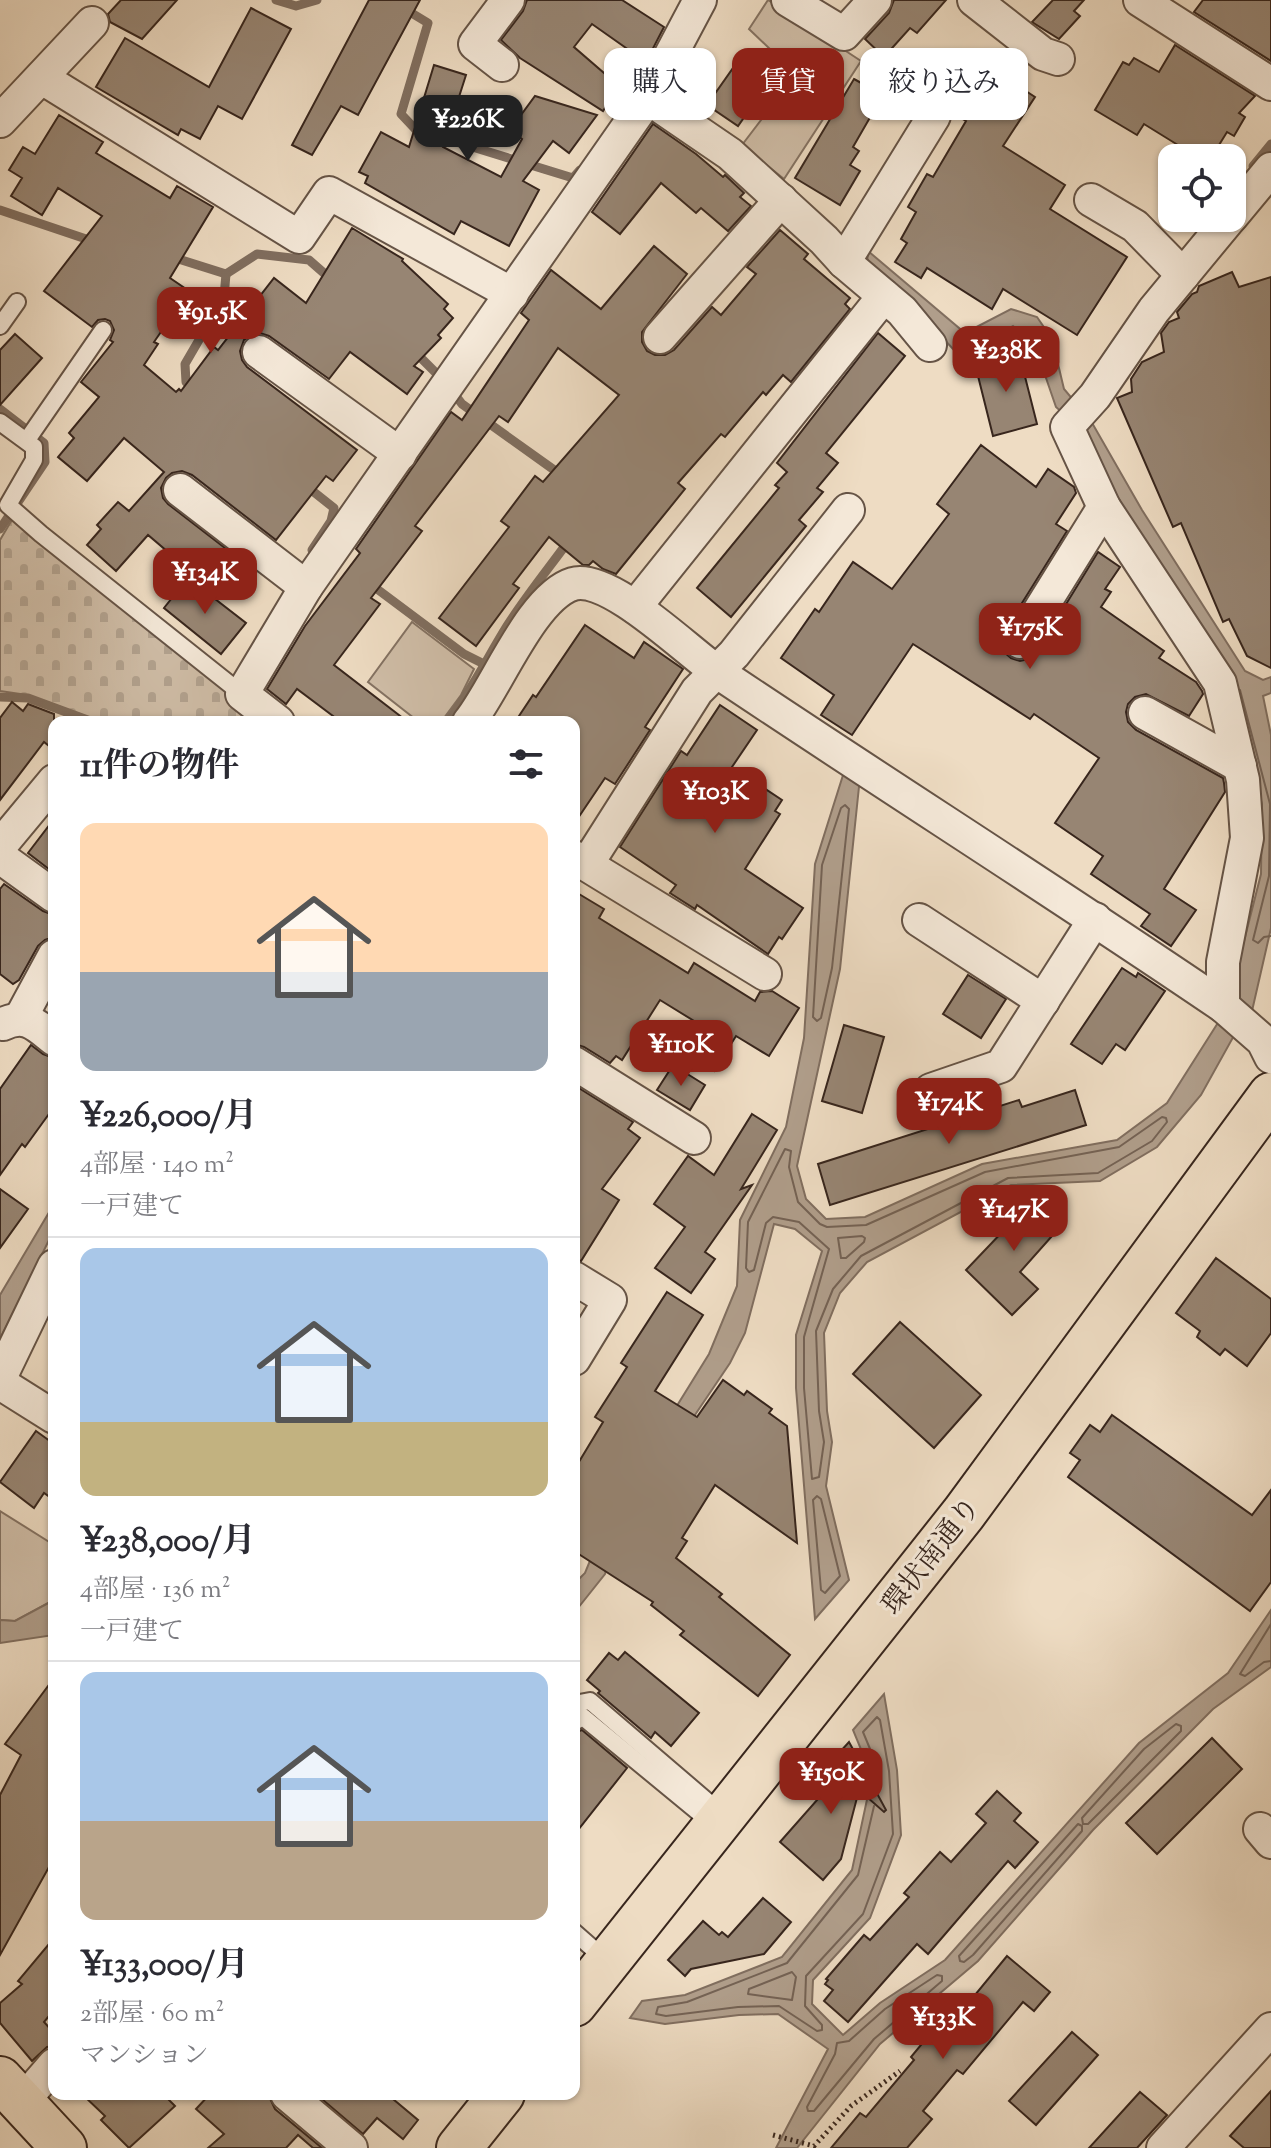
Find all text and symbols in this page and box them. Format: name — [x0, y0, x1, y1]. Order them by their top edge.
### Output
chip: 購入 — [604, 48, 716, 120]
chip: 賃貸 — [732, 48, 844, 120]
chip: 絞り込み — [860, 48, 1028, 120]
pin: ¥226K — [412, 95, 524, 163]
text: ¥226K — [432, 102, 504, 139]
map controls — [1158, 144, 1246, 232]
button: locate — [1158, 144, 1246, 232]
pin: ¥91.5K — [146, 287, 276, 355]
text: ¥91.5K — [175, 294, 247, 331]
pin: ¥238K — [950, 326, 1062, 394]
text: ¥238K — [971, 333, 1041, 370]
pin: ¥134K — [149, 548, 261, 616]
text: ¥134K — [171, 555, 239, 592]
pin: ¥175K — [974, 603, 1086, 671]
text: ¥175K — [997, 610, 1063, 647]
icon: filters — [504, 742, 548, 786]
text: 11件の物件 — [80, 743, 239, 792]
pin: ¥103K — [659, 767, 771, 835]
text: ¥103K — [681, 774, 749, 811]
icon: home — [242, 875, 386, 1019]
pin: ¥110K — [625, 1020, 737, 1088]
text: ¥110K — [648, 1027, 714, 1064]
pin: ¥174K — [893, 1078, 1005, 1146]
text: ¥174K — [915, 1085, 983, 1122]
text: ¥226,000/月 — [80, 1093, 258, 1142]
text: 4部屋 · 140 m² — [80, 1147, 234, 1184]
pin: ¥147K — [958, 1185, 1070, 1253]
text: 一戸建て — [80, 1189, 184, 1226]
text: ¥147K — [979, 1192, 1049, 1229]
icon: home — [242, 1300, 386, 1444]
street label: 環状南通り — [874, 1489, 991, 1624]
text: ¥238,000/月 — [80, 1518, 256, 1567]
text: 4部屋 · 136 m² — [80, 1572, 231, 1609]
text: 一戸建て — [80, 1614, 184, 1651]
icon: home — [242, 1724, 386, 1868]
pin: ¥150K — [775, 1748, 887, 1816]
text: ¥150K — [797, 1755, 865, 1792]
text: ¥133,000/月 — [80, 1942, 249, 1991]
pin: ¥133K — [887, 1993, 999, 2061]
text: 2部屋 · 60 m² — [80, 1996, 224, 2033]
text: ¥133K — [910, 2000, 976, 2037]
text: マンション — [80, 2038, 209, 2075]

